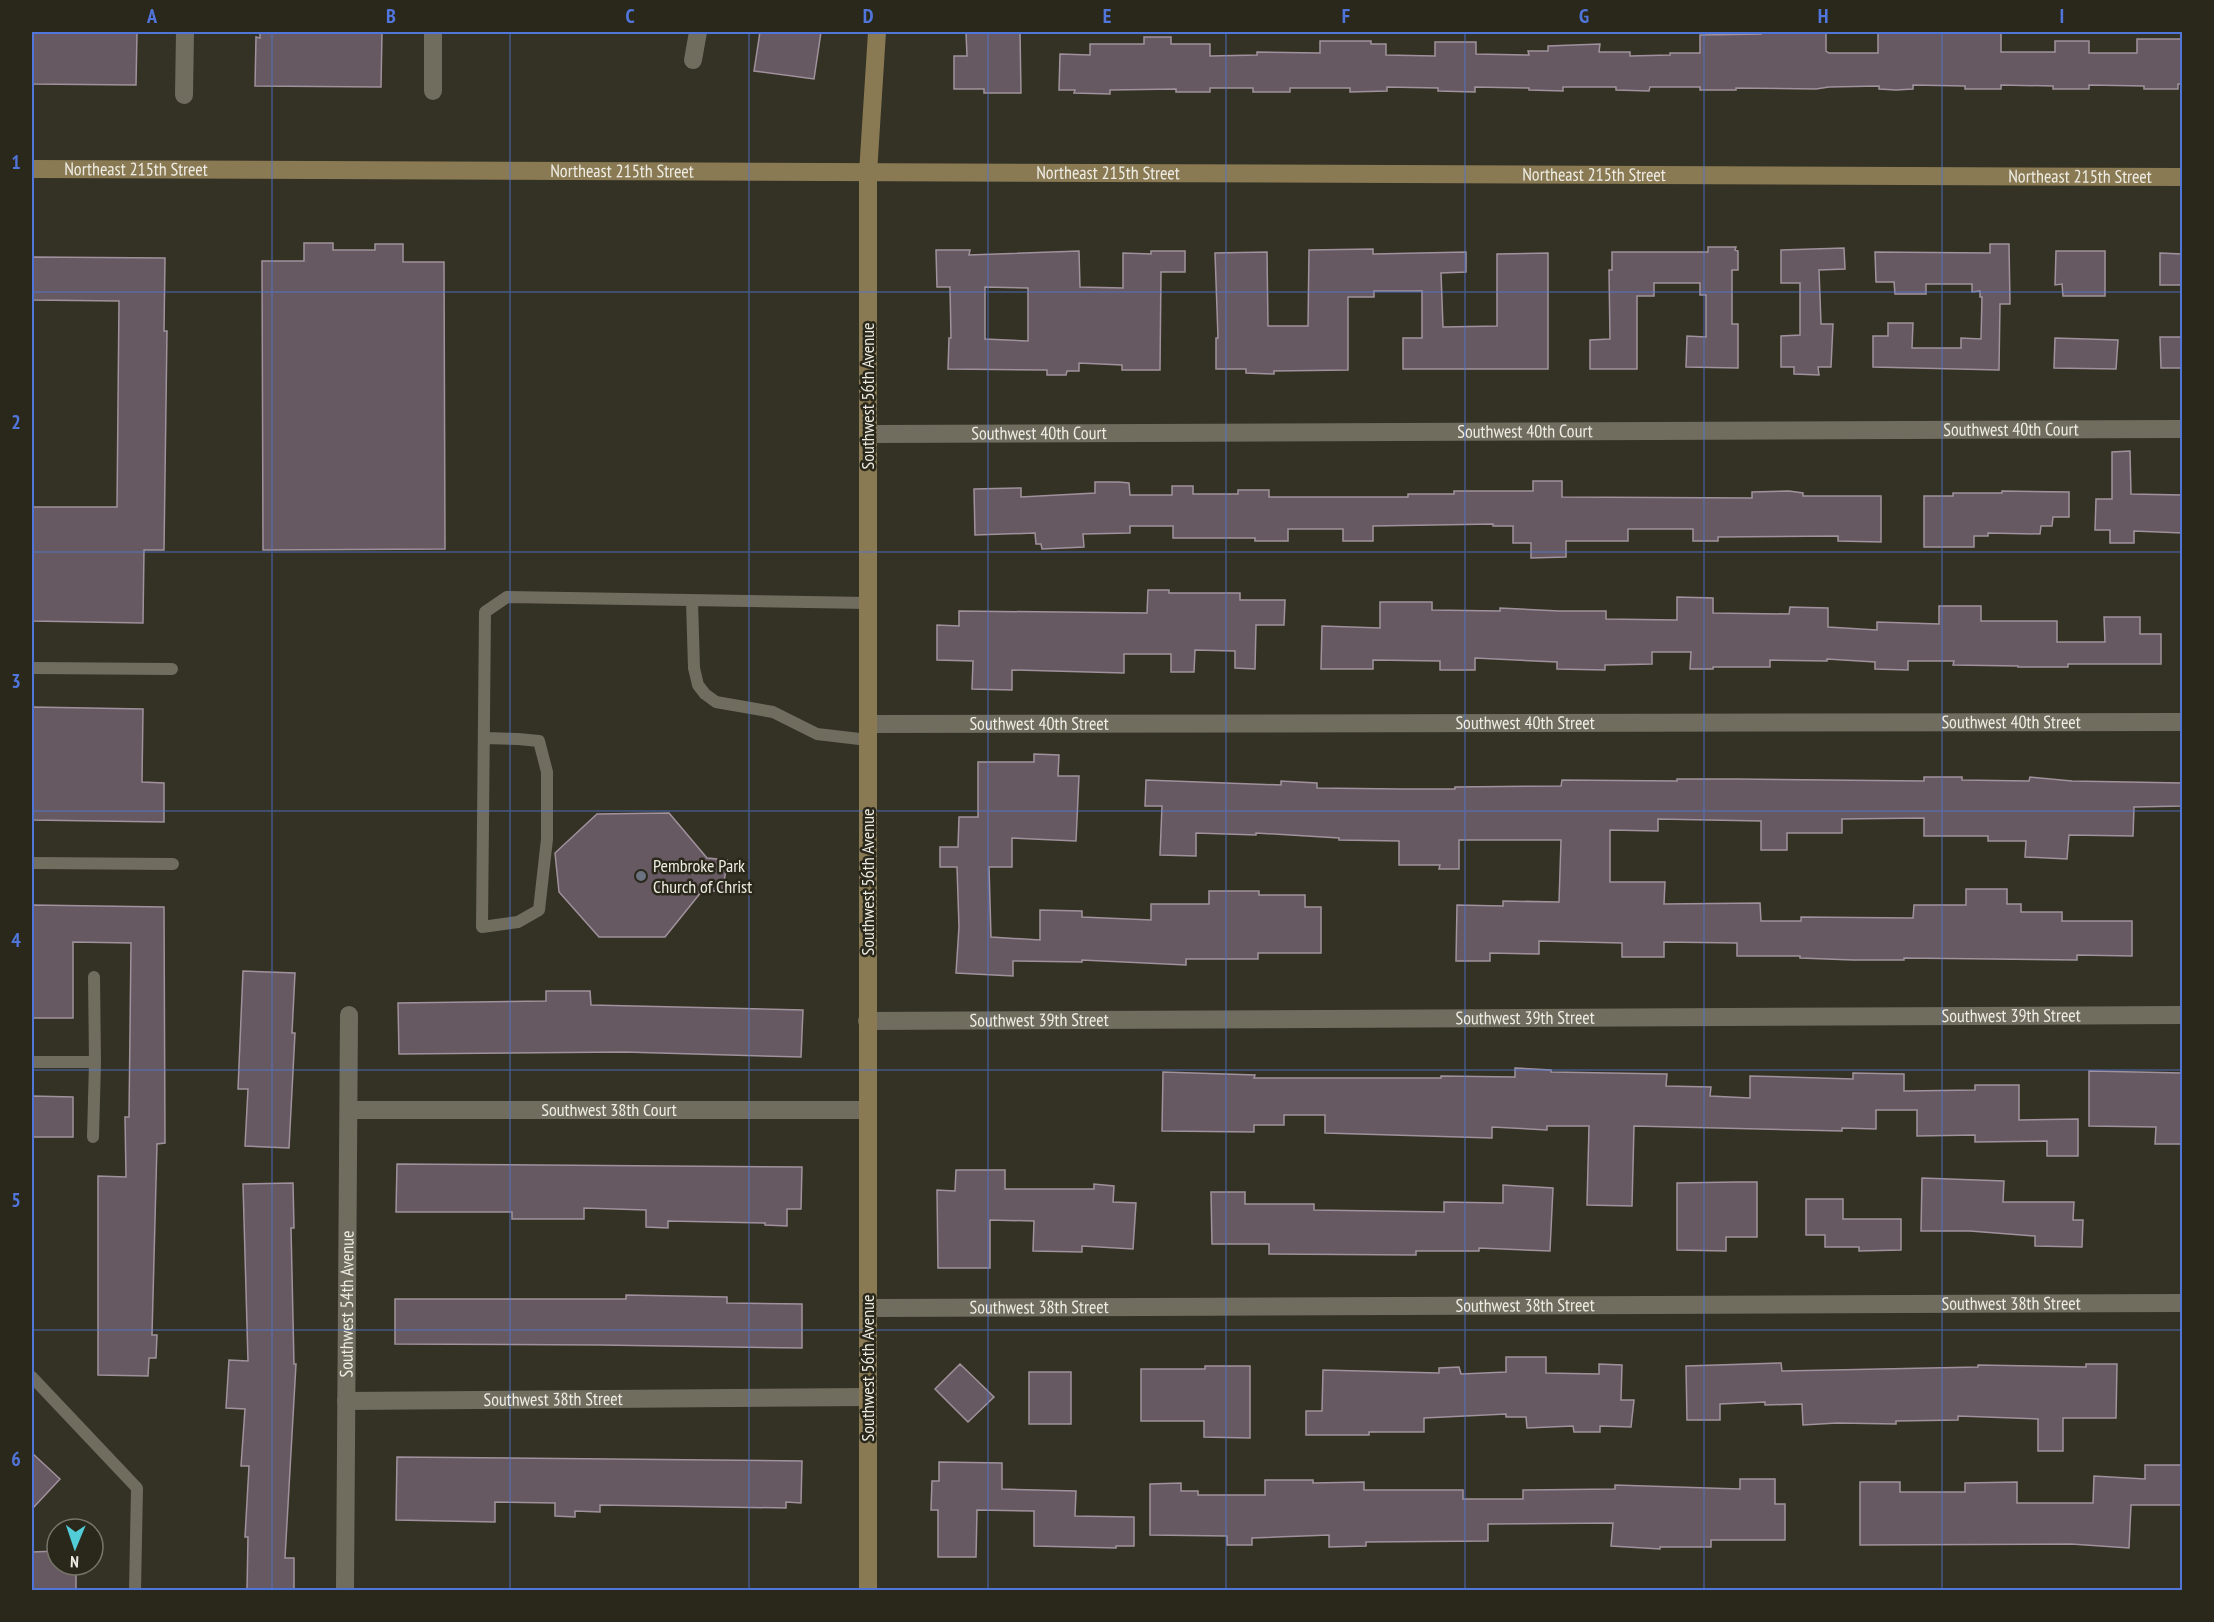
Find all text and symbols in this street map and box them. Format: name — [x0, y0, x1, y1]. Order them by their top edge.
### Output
text: A — [146, 3, 158, 29]
text: B — [386, 3, 396, 29]
text: C — [625, 3, 635, 29]
text: D — [863, 3, 874, 29]
text: E — [1103, 3, 1111, 29]
text: F — [1342, 3, 1350, 29]
text: G — [1579, 3, 1589, 29]
text: H — [1818, 3, 1828, 29]
text: I — [2060, 3, 2064, 29]
text: 1 — [11, 149, 21, 175]
street label: Northeast 215th Street — [64, 157, 208, 181]
street label: Northeast 215th Street — [550, 159, 694, 182]
street label: Northeast 215th Street — [1036, 161, 1180, 184]
street label: Northeast 215th Street — [1522, 163, 1666, 186]
street label: Northeast 215th Street — [2008, 164, 2152, 188]
street label: Southwest 56th Avenue — [856, 323, 879, 469]
text: 2 — [11, 409, 21, 435]
street label: Southwest 40th Court — [1943, 417, 2079, 441]
street label: Southwest 40th Court — [1457, 419, 1593, 443]
street label: Southwest 40th Court — [971, 421, 1107, 445]
text: 3 — [11, 668, 21, 694]
street label: Southwest 40th Street — [1941, 710, 2081, 733]
street label: Southwest 40th Street — [1455, 711, 1595, 734]
street label: Southwest 40th Street — [969, 712, 1109, 735]
street label: Southwest 56th Avenue — [856, 809, 879, 955]
place label: Pembroke Park Church of Christ — [653, 854, 752, 898]
marker: Pembroke Park Church of Christ — [634, 869, 648, 883]
text: 4 — [11, 927, 21, 953]
street label: Southwest 39th Street — [1941, 1003, 2081, 1027]
street label: Southwest 39th Street — [1455, 1006, 1595, 1029]
street label: Southwest 39th Street — [969, 1008, 1109, 1032]
street label: Southwest 38th Court — [541, 1098, 677, 1121]
text: 5 — [11, 1187, 21, 1213]
street label: Southwest 54th Avenue — [334, 1230, 359, 1378]
street label: Southwest 38th Street — [1941, 1291, 2081, 1315]
street label: Southwest 38th Street — [1455, 1293, 1595, 1317]
street label: Southwest 56th Avenue — [856, 1295, 879, 1441]
street label: Southwest 38th Street — [969, 1295, 1109, 1319]
street label: Southwest 38th Street — [483, 1387, 623, 1411]
text: 6 — [11, 1446, 21, 1472]
north arrow — [45, 1517, 105, 1577]
text: N — [70, 1552, 79, 1572]

